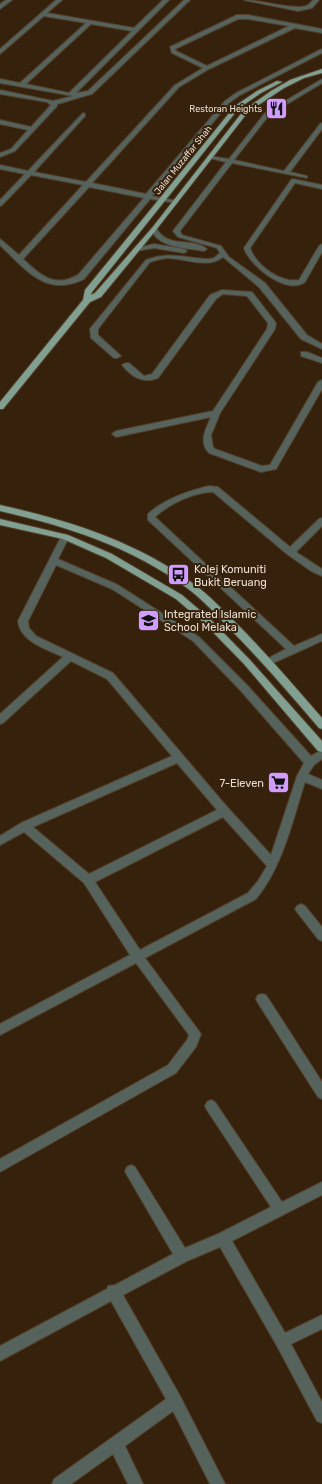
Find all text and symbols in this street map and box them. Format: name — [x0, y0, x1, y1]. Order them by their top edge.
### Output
restaurant icon: Restoran Heights — [264, 96, 290, 122]
place label: Restoran Heights — [189, 104, 262, 114]
street label: Jalan Muzaffar Shah — [152, 124, 214, 196]
bus stop icon: Kolej Komuniti Bukit Beruang — [166, 562, 192, 588]
place label: Kolej Komuniti Bukit Beruang — [194, 563, 267, 589]
school or university icon: Integrated Islamic School Melaka — [135, 607, 161, 633]
place label: Integrated Islamic School Melaka — [164, 608, 256, 634]
supermarket icon: 7-Eleven — [266, 770, 292, 796]
place label: 7-Eleven — [219, 777, 264, 790]

